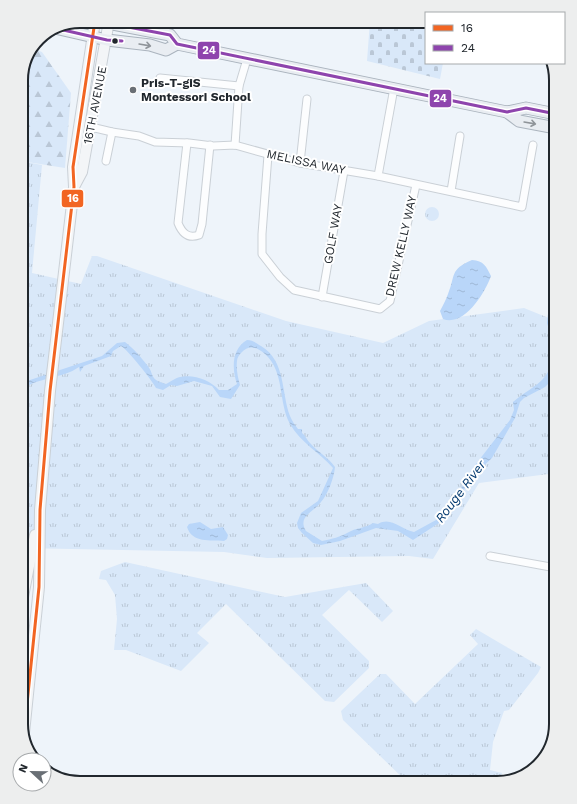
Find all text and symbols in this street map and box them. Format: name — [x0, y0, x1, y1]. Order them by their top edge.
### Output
legend — [425, 12, 565, 64]
text: 16 — [461, 21, 473, 35]
unlabelled marker — [110, 36, 120, 46]
one-way arrow — [138, 41, 151, 49]
line badge: 24 — [197, 41, 220, 60]
text: 24 — [461, 41, 475, 55]
text: 24 — [202, 44, 216, 57]
street label: 16TH AVENUE — [81, 64, 109, 145]
place label: Pris-T-giS Montessori School — [141, 76, 251, 104]
marker: Pris-T-giS Montessori School — [128, 85, 138, 95]
line badge: 24 — [429, 89, 452, 108]
text: 24 — [433, 92, 447, 105]
one-way arrow — [523, 119, 536, 127]
street label: MELISSA WAY — [265, 147, 347, 177]
line badge: 16 — [61, 189, 84, 208]
text: 16 — [67, 192, 79, 205]
street label: DREW KELLY WAY — [383, 194, 419, 298]
street label: GOLF WAY — [321, 203, 345, 265]
water label: Rouge River — [432, 456, 489, 525]
north arrow — [12, 752, 52, 792]
text: N — [16, 762, 31, 775]

